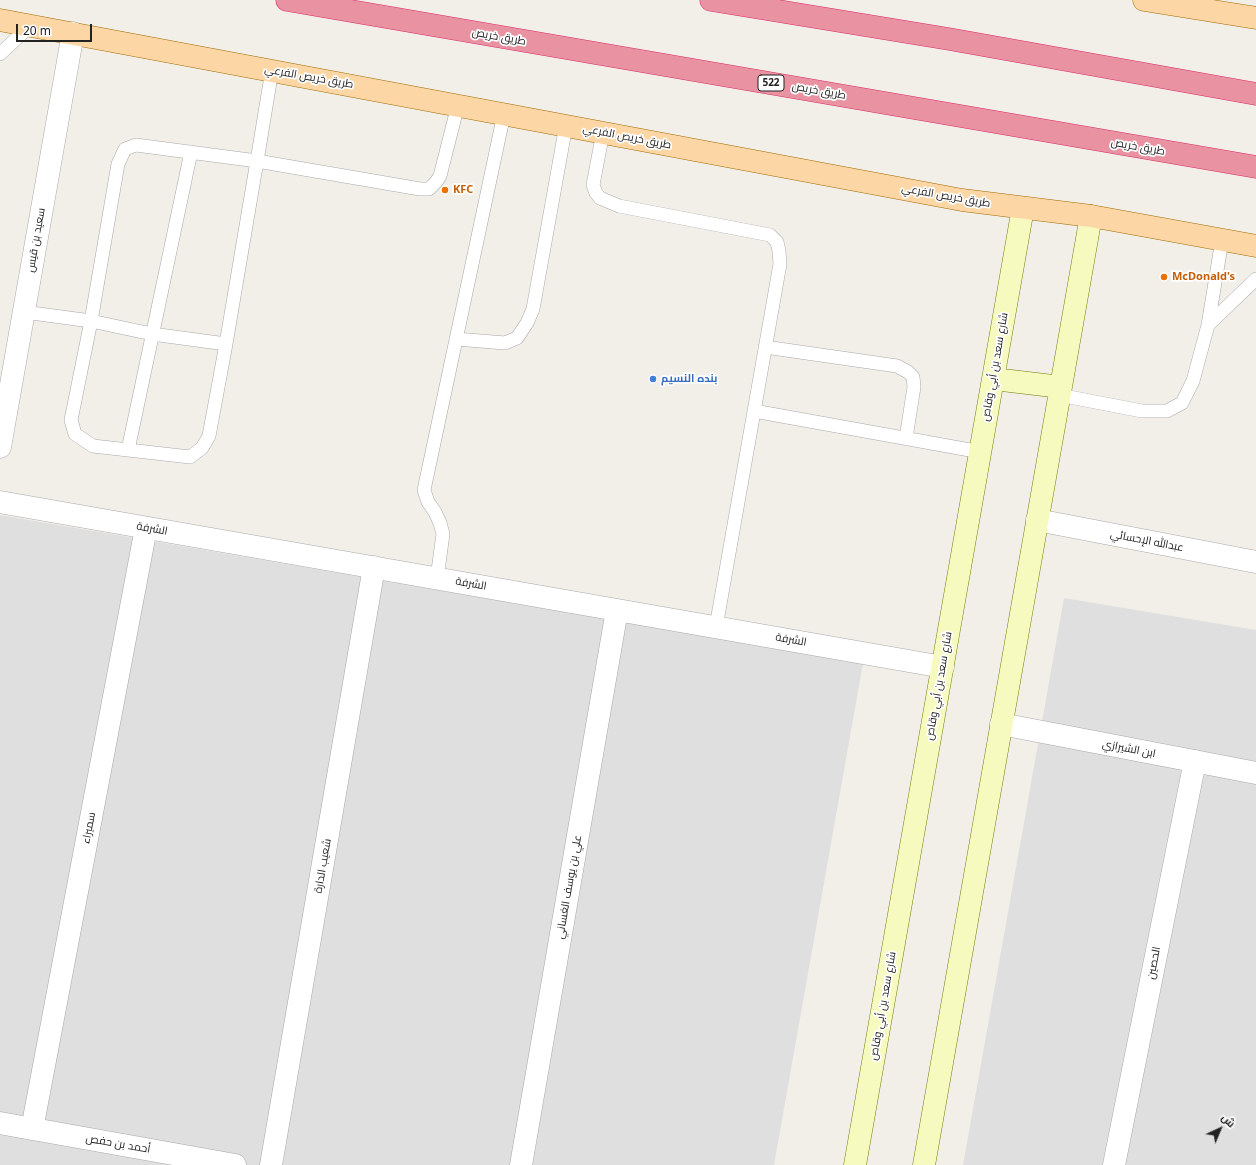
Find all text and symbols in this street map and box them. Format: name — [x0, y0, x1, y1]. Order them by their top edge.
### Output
scale bar — [18, 16, 94, 42]
text: 20 m — [23, 22, 51, 39]
street label: طريق خريص — [471, 26, 527, 48]
street label: طريق خريص الفرعي — [263, 63, 355, 91]
road number: 522 — [758, 75, 784, 91]
street label: طريق خريص — [791, 80, 847, 102]
street label: طريق خريص الفرعي — [582, 122, 672, 152]
street label: طريق خريص — [1110, 136, 1166, 158]
street label: طريق خريص الفرعي — [900, 182, 992, 210]
place label: KFC — [453, 183, 473, 197]
marker: KFC — [440, 185, 450, 195]
street label: سعيد بن قيس — [24, 207, 48, 273]
place label: McDonald's — [1172, 270, 1235, 284]
marker: McDonald's — [1159, 272, 1169, 282]
street label: شارع سعد بن أبي وقاص — [979, 312, 1011, 422]
place label: بنده النسيم — [661, 372, 717, 386]
marker: بنده النسيم — [648, 374, 658, 384]
street label: الشرفة — [135, 520, 169, 538]
street label: عبدالله الإحسائي — [1109, 527, 1185, 555]
street label: الشرفة — [454, 575, 488, 593]
street label: الشرفة — [774, 631, 808, 649]
street label: شارع سعد بن أبي وقاص — [923, 631, 955, 741]
street label: ابن الشيرازي — [1101, 737, 1157, 761]
street label: سميراء — [79, 811, 99, 845]
street label: علي بن يوسف الغساني — [553, 834, 585, 940]
street label: شعيب الدارة — [312, 838, 334, 894]
street label: الحصين — [1144, 946, 1164, 980]
street label: شارع سعد بن أبي وقاص — [867, 951, 899, 1061]
north arrow — [1200, 1109, 1240, 1149]
text: ش — [1218, 1110, 1239, 1130]
street label: أحمد بن حفص — [85, 1132, 151, 1156]

